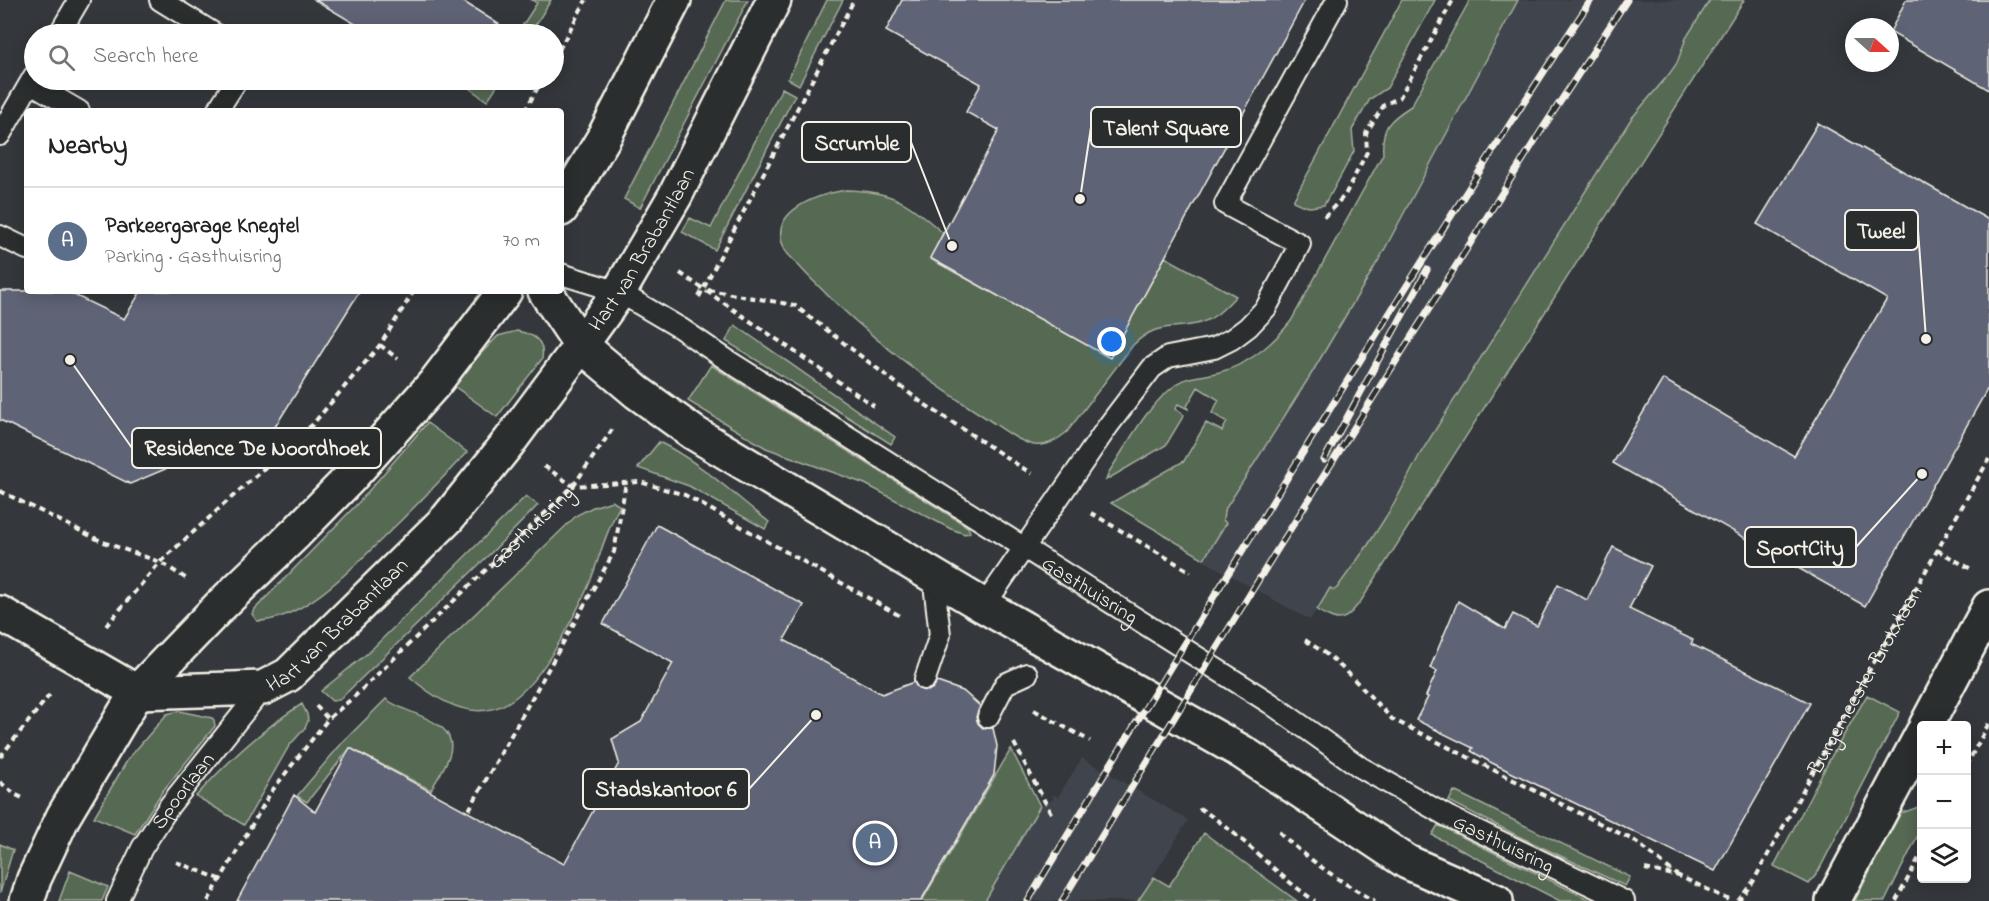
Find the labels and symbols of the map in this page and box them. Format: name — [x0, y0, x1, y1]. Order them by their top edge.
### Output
north arrow — [1845, 18, 1899, 72]
callout: Talent Square — [1091, 107, 1241, 147]
text: Talent Square — [1103, 114, 1230, 146]
callout: Scrumble — [802, 122, 911, 162]
text: Scrumble — [815, 129, 901, 161]
street label: Hart van Brabantlaan — [582, 163, 704, 338]
callout: Twee! — [1845, 210, 1918, 250]
text: Twee! — [1857, 217, 1906, 249]
your location — [1097, 327, 1126, 356]
callout: Residence De Noordhoek — [132, 428, 381, 468]
text: Residence De Noordhoek — [144, 434, 371, 466]
street label: Gasthuisring — [483, 480, 583, 577]
callout: SportCity — [1745, 527, 1856, 567]
text: SportCity — [1756, 534, 1844, 567]
street label: Gasthuisring — [1035, 549, 1143, 635]
street label: Hart van Brabantlaan — [261, 552, 416, 701]
street label: Burgemeester Brokxlaan — [1801, 581, 1931, 781]
street label: Spoorlaan — [145, 747, 223, 836]
callout: Stadskantoor 6 — [583, 769, 749, 809]
text: Stadskantoor 6 — [595, 775, 737, 807]
street label: Gasthuisring — [1447, 808, 1558, 884]
pin: A — [856, 820, 894, 866]

